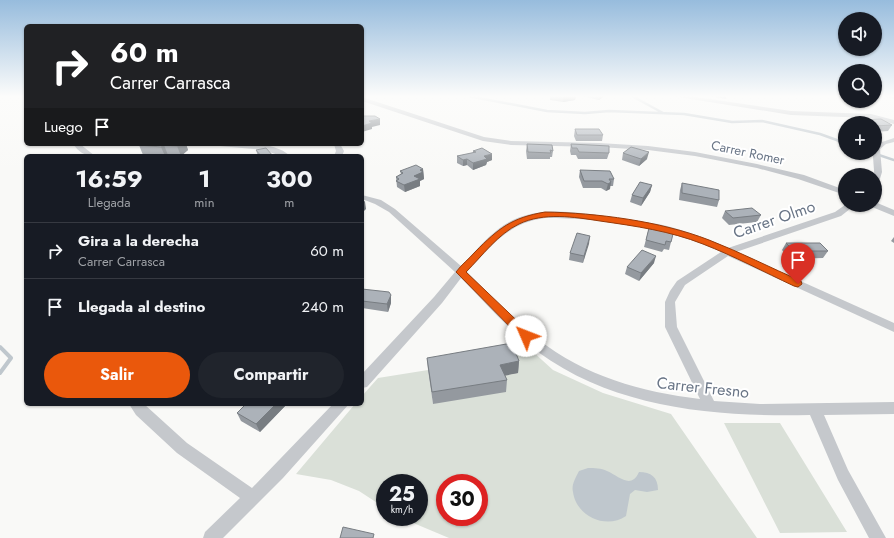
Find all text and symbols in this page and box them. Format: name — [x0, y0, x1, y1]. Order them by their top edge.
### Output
map controls — [838, 12, 882, 212]
button: sound — [838, 12, 882, 56]
text: 60 m — [110, 32, 179, 73]
icon: right — [44, 40, 96, 92]
button: search — [838, 64, 882, 108]
text: Carrer Carrasca — [110, 70, 230, 96]
text: Luego — [44, 116, 83, 138]
icon: arrive — [91, 116, 113, 138]
button: + — [838, 116, 882, 160]
street label: Carrer Romer — [709, 135, 787, 170]
text: 16:59 — [75, 161, 143, 196]
text: 1 — [198, 161, 211, 196]
text: 300 — [266, 161, 313, 196]
button: − — [838, 168, 882, 212]
text: Llegada — [88, 193, 131, 212]
text: min — [194, 193, 215, 212]
text: m — [284, 193, 294, 212]
street label: Carrer Olmo — [730, 195, 819, 244]
text: Gira a la derecha — [78, 230, 199, 252]
icon: right — [44, 240, 66, 262]
text: 60 m — [310, 240, 344, 262]
pin — [781, 243, 815, 284]
icon: arrive — [787, 249, 809, 271]
text: Carrer Carrasca — [78, 252, 165, 271]
icon: arrive — [44, 296, 66, 318]
text: Llegada al destino — [78, 296, 205, 318]
text: 240 m — [302, 296, 344, 318]
position arrow — [505, 315, 547, 357]
button: Salir — [44, 352, 190, 398]
button: Compartir — [198, 352, 344, 398]
street label: Carrer Fresno — [656, 371, 750, 404]
speed limit sign: 30 — [436, 474, 488, 526]
text: 25 — [389, 480, 415, 509]
text: km/h — [391, 502, 413, 517]

